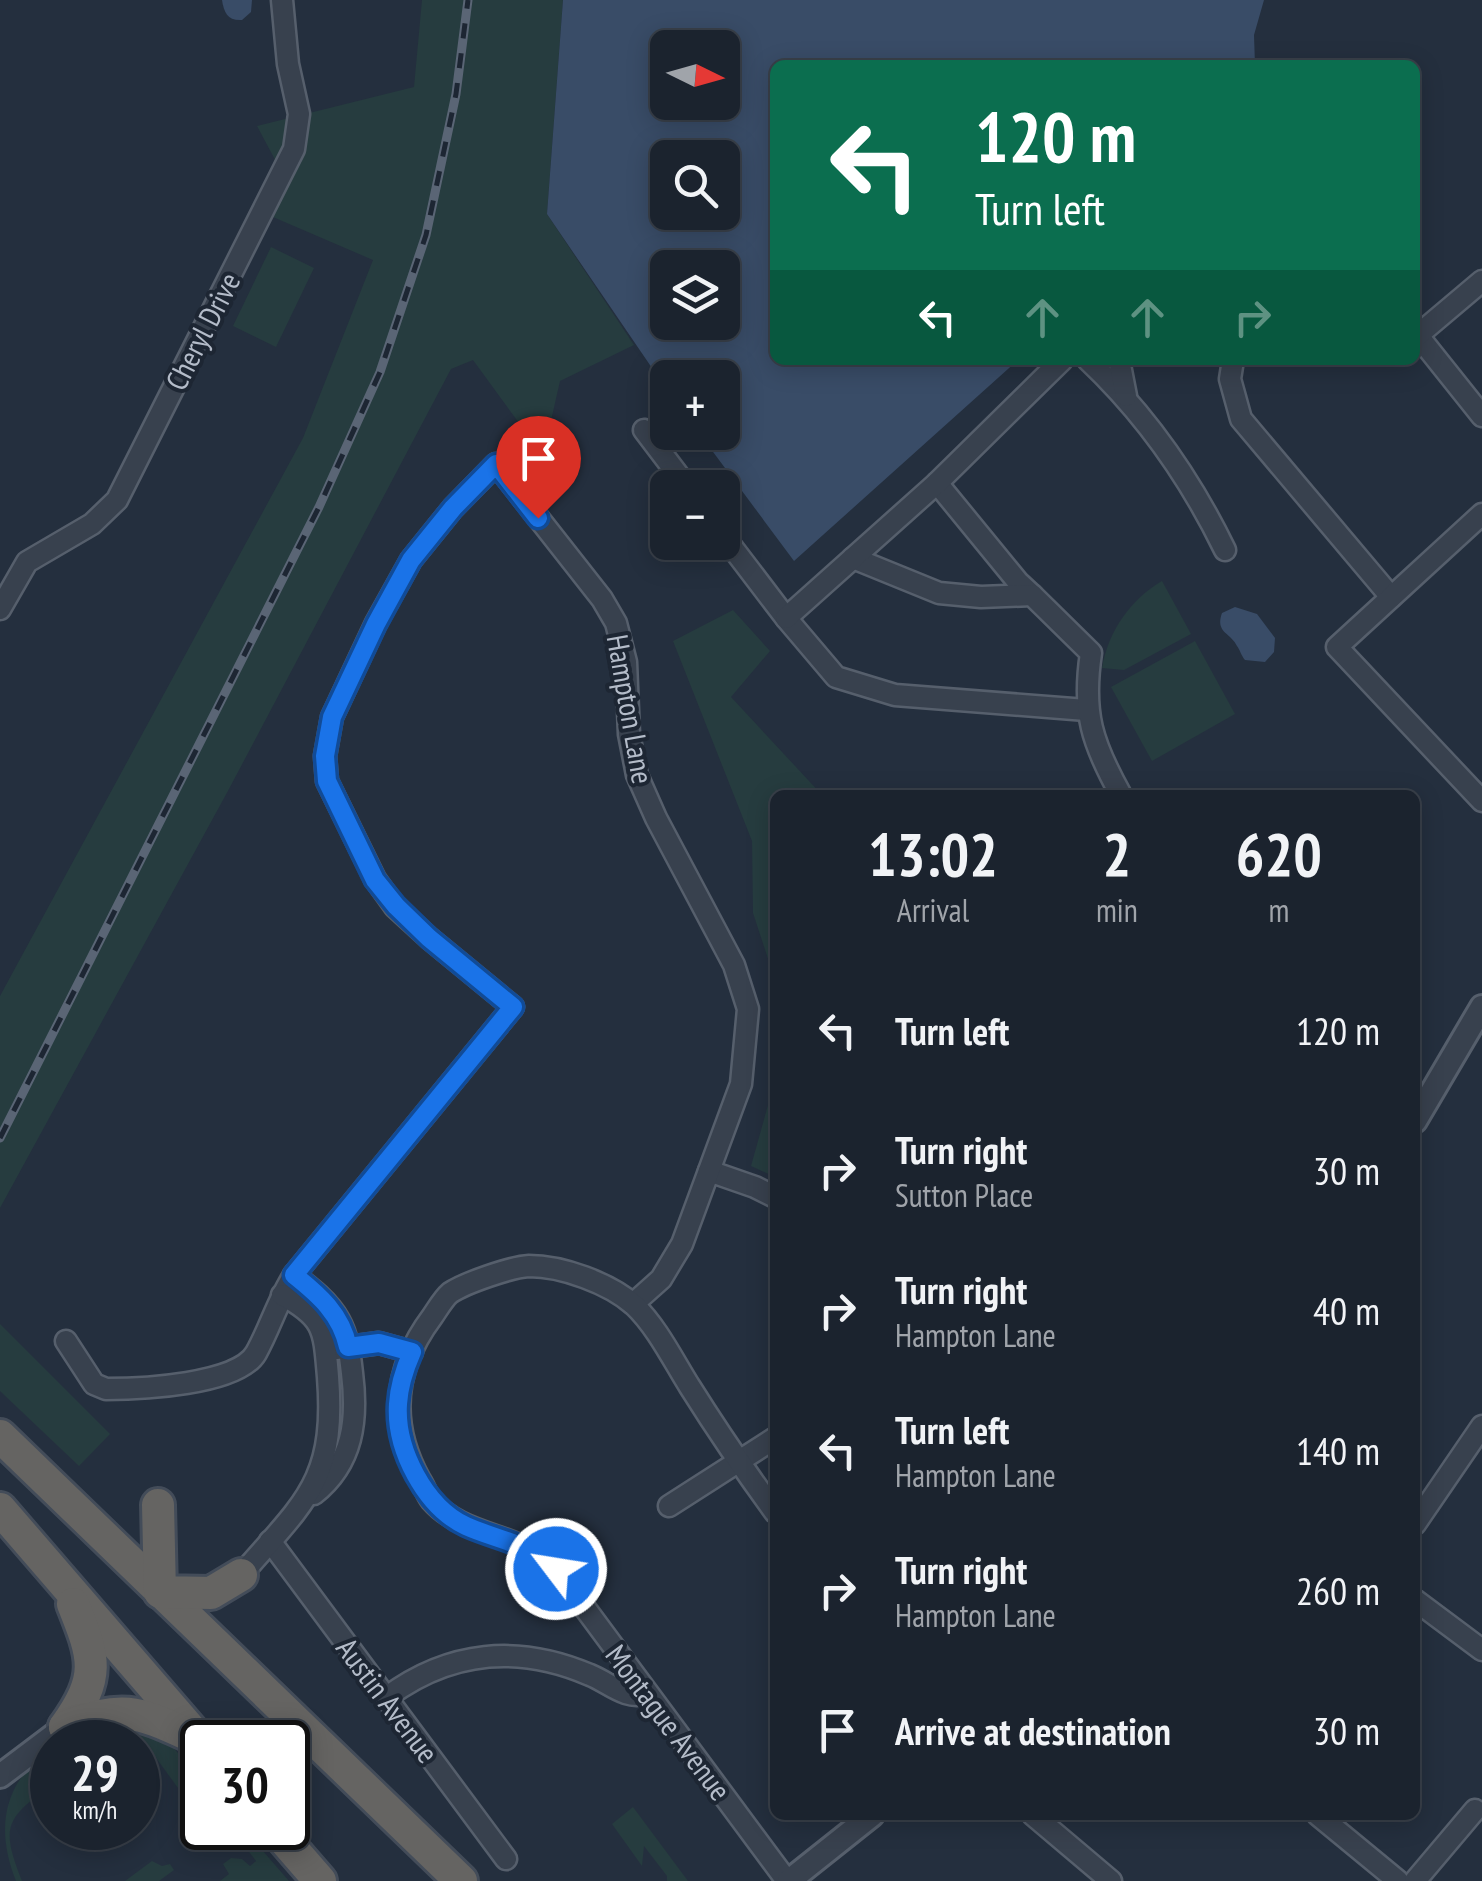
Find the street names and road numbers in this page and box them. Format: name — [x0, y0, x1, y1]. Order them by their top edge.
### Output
street label: Cheryl Drive — [156, 266, 248, 396]
street label: Hampton Lane — [599, 631, 663, 787]
street label: Austin Avenue — [328, 1630, 448, 1770]
street label: Montague Avenue — [598, 1636, 740, 1808]

